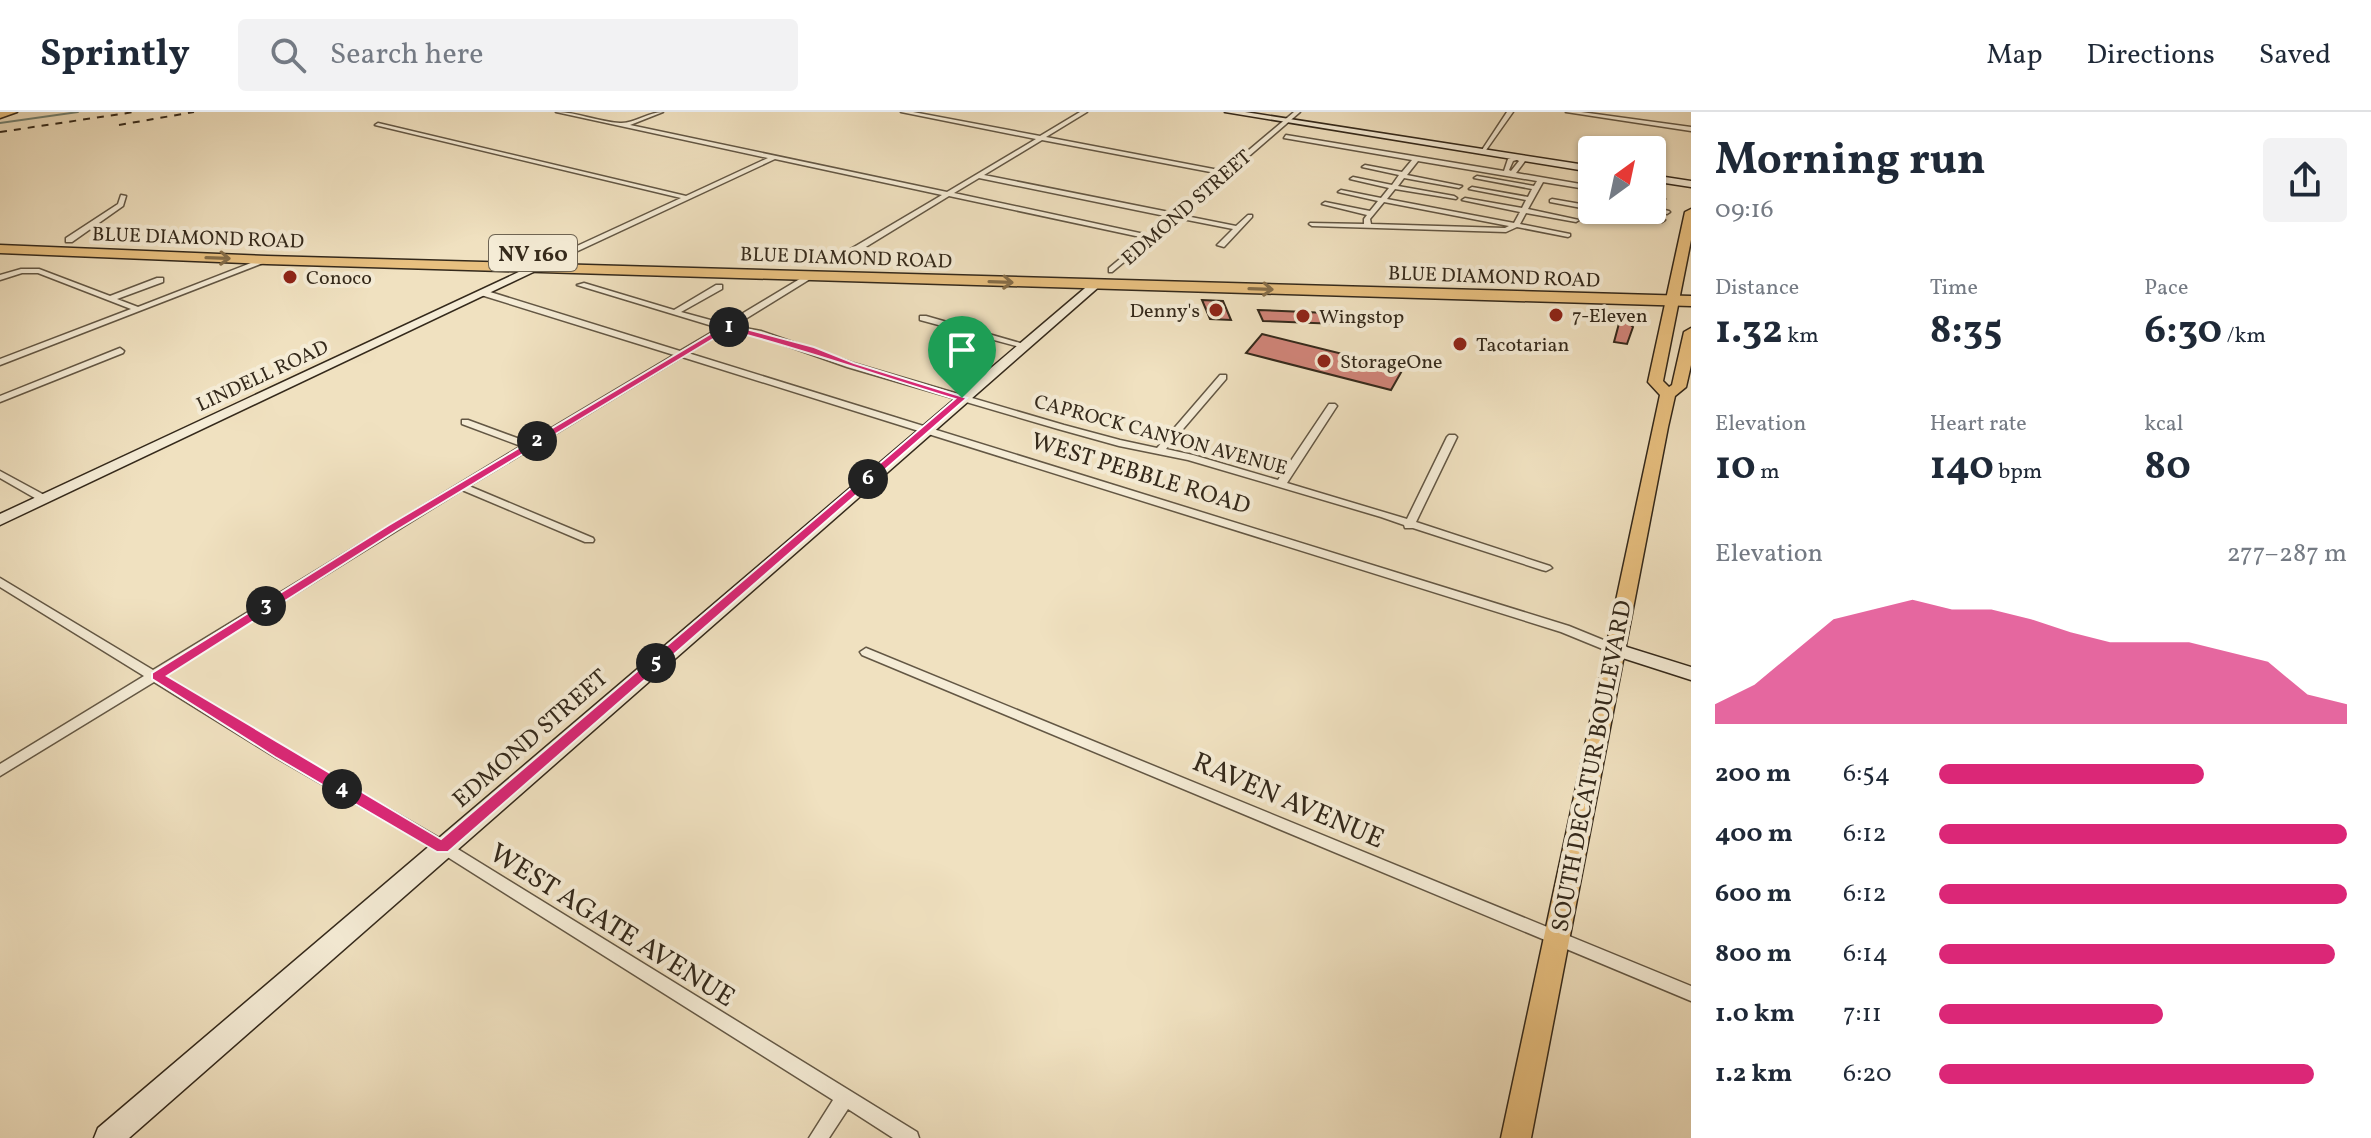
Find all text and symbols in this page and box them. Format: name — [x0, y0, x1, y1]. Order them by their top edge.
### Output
search box — [238, 19, 798, 91]
text: Sprintly — [40, 29, 190, 82]
icon: search — [266, 33, 310, 77]
text: Search here — [330, 34, 483, 76]
text: Map — [1987, 36, 2043, 75]
text: Directions — [2087, 36, 2215, 75]
text: Saved — [2259, 36, 2331, 75]
text: Morning run — [1715, 131, 1986, 192]
north arrow — [1578, 136, 1666, 224]
map controls — [1578, 136, 1666, 224]
button: share — [2263, 138, 2347, 222]
street label: EDMOND STREET — [1116, 144, 1259, 273]
text: 09:16 — [1715, 192, 1774, 228]
street label: BLUE DIAMOND ROAD — [91, 221, 304, 257]
road number: NV 160 — [489, 235, 577, 271]
street label: BLUE DIAMOND ROAD — [739, 241, 952, 277]
one-way arrow — [204, 251, 231, 266]
street label: BLUE DIAMOND ROAD — [1387, 260, 1600, 296]
place label: Conoco — [306, 265, 372, 293]
marker: Conoco — [281, 268, 299, 286]
text: Distance — [1715, 273, 1799, 304]
text: Time — [1930, 273, 1978, 304]
text: Pace — [2144, 273, 2188, 304]
one-way arrow — [987, 274, 1014, 289]
one-way arrow — [1247, 282, 1274, 297]
place label: Denny's — [1130, 298, 1200, 326]
marker: Denny's — [1207, 301, 1225, 319]
place label: 7-Eleven — [1572, 303, 1648, 331]
place label: Wingstop — [1319, 304, 1404, 332]
text: 1.32 — [1715, 304, 1783, 360]
text: 8:35 — [1930, 304, 2002, 360]
text: 6:30 — [2144, 304, 2222, 360]
marker: 7-Eleven — [1547, 306, 1565, 324]
pin: 1 — [709, 307, 749, 347]
marker: Wingstop — [1294, 307, 1312, 325]
text: 1 — [725, 311, 733, 342]
pin — [928, 316, 996, 398]
text: km — [1783, 321, 1819, 352]
text: /km — [2222, 321, 2266, 352]
icon: arrive — [940, 328, 984, 372]
place label: Tacotarian — [1476, 332, 1569, 360]
street label: LINDELL ROAD — [192, 334, 333, 420]
marker: Tacotarian — [1451, 335, 1469, 353]
place label: StorageOne — [1340, 349, 1443, 377]
marker: StorageOne — [1315, 352, 1333, 370]
street label: CAPROCK CANYON AVENUE — [1031, 389, 1290, 483]
text: Elevation — [1715, 409, 1806, 440]
text: Heart rate — [1930, 409, 2027, 440]
text: kcal — [2144, 409, 2183, 440]
pin: 2 — [517, 421, 557, 461]
text: 2 — [531, 425, 543, 456]
street label: WEST PEBBLE ROAD — [1027, 425, 1254, 524]
text: 10 — [1715, 440, 1756, 496]
text: 140 — [1930, 440, 1994, 496]
text: 80 — [2144, 440, 2191, 496]
text: m — [1756, 457, 1780, 488]
text: bpm — [1994, 457, 2042, 488]
pin: 6 — [848, 459, 888, 499]
text: 6 — [862, 463, 874, 494]
text: Elevation — [1715, 536, 1823, 572]
text: 277–287 m — [2227, 536, 2347, 572]
pin: 3 — [246, 586, 286, 626]
text: 3 — [260, 590, 272, 621]
street label: SOUTH DECATUR BOULEVARD — [1544, 598, 1642, 935]
pin: 5 — [636, 643, 676, 683]
text: 5 — [651, 647, 661, 678]
street label: EDMOND STREET — [446, 662, 617, 817]
street label: RAVEN AVENUE — [1186, 743, 1390, 859]
text: 200 m — [1715, 756, 1791, 792]
text: 6:54 — [1843, 756, 1890, 792]
pin: 4 — [322, 769, 362, 809]
text: 4 — [335, 773, 349, 804]
text: 400 m — [1715, 816, 1793, 852]
text: 6:12 — [1843, 816, 1886, 852]
street label: WEST AGATE AVENUE — [481, 835, 742, 1018]
text: 600 m — [1715, 876, 1792, 912]
text: 6:12 — [1843, 876, 1886, 912]
text: 800 m — [1715, 936, 1792, 972]
text: 6:14 — [1843, 936, 1888, 972]
text: 1.0 km — [1715, 996, 1795, 1032]
text: 7:11 — [1843, 996, 1882, 1032]
text: 1.2 km — [1715, 1056, 1792, 1092]
text: 6:20 — [1843, 1056, 1892, 1092]

